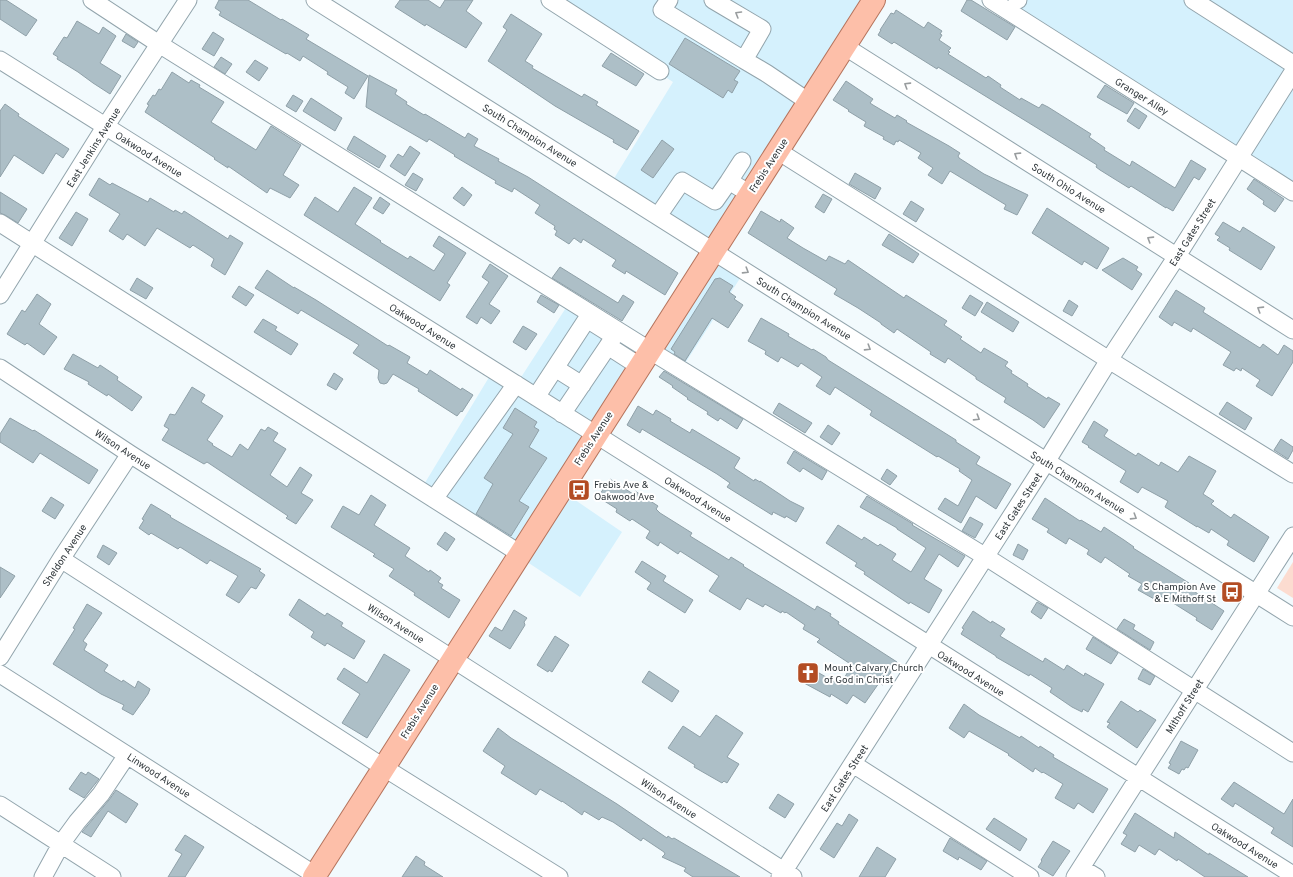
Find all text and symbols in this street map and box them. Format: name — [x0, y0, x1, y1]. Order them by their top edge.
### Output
one-way arrow — [735, 12, 742, 19]
street label: Granger Alley — [1112, 76, 1171, 119]
one-way arrow — [904, 83, 911, 90]
street label: South Champion Avenue — [479, 102, 579, 171]
street label: East Jenkins Avenue — [64, 105, 124, 190]
street label: Oakwood Avenue — [112, 129, 184, 181]
street label: Frebis Avenue — [747, 136, 792, 195]
one-way arrow — [1014, 152, 1021, 160]
street label: South Ohio Avenue — [1029, 161, 1108, 217]
street label: East Gates Street — [1167, 196, 1219, 269]
one-way arrow — [1147, 236, 1154, 244]
one-way arrow — [742, 266, 749, 274]
street label: South Champion Avenue — [753, 275, 853, 344]
street label: Oakwood Avenue — [386, 301, 458, 353]
one-way arrow — [1257, 306, 1264, 313]
one-way arrow — [863, 343, 870, 350]
street label: Frebis Avenue — [572, 409, 617, 468]
one-way arrow — [973, 413, 980, 421]
street label: Wilson Avenue — [92, 427, 153, 473]
street label: South Champion Avenue — [1027, 449, 1127, 518]
street label: East Gates Street — [993, 471, 1046, 543]
street label: Oakwood Avenue — [661, 474, 733, 526]
bus stop icon: Frebis Ave & Oakwood Ave — [566, 477, 592, 503]
place label: Frebis Ave & Oakwood Ave — [594, 479, 654, 504]
one-way arrow — [1130, 513, 1137, 520]
street label: Sheldon Avenue — [40, 522, 90, 590]
bus stop icon: S Champion Ave & E Mithoff St — [1219, 579, 1245, 605]
place label: S Champion Ave & E Mithoff St — [1143, 581, 1216, 606]
street label: Wilson Avenue — [364, 602, 426, 647]
street label: Oakwood Avenue — [934, 648, 1006, 700]
church icon: Mount Calvary Church of God in Christ — [795, 660, 821, 686]
place label: Mount Calvary Church of God in Christ — [824, 662, 923, 687]
street label: Mithoff Street — [1163, 677, 1207, 737]
street label: Frebis Avenue — [398, 682, 442, 742]
street label: East Gates Street — [819, 743, 872, 815]
street label: Linwood Avenue — [124, 751, 192, 802]
street label: Wilson Avenue — [638, 776, 699, 822]
street label: Oakwood Avenue — [1208, 820, 1280, 872]

